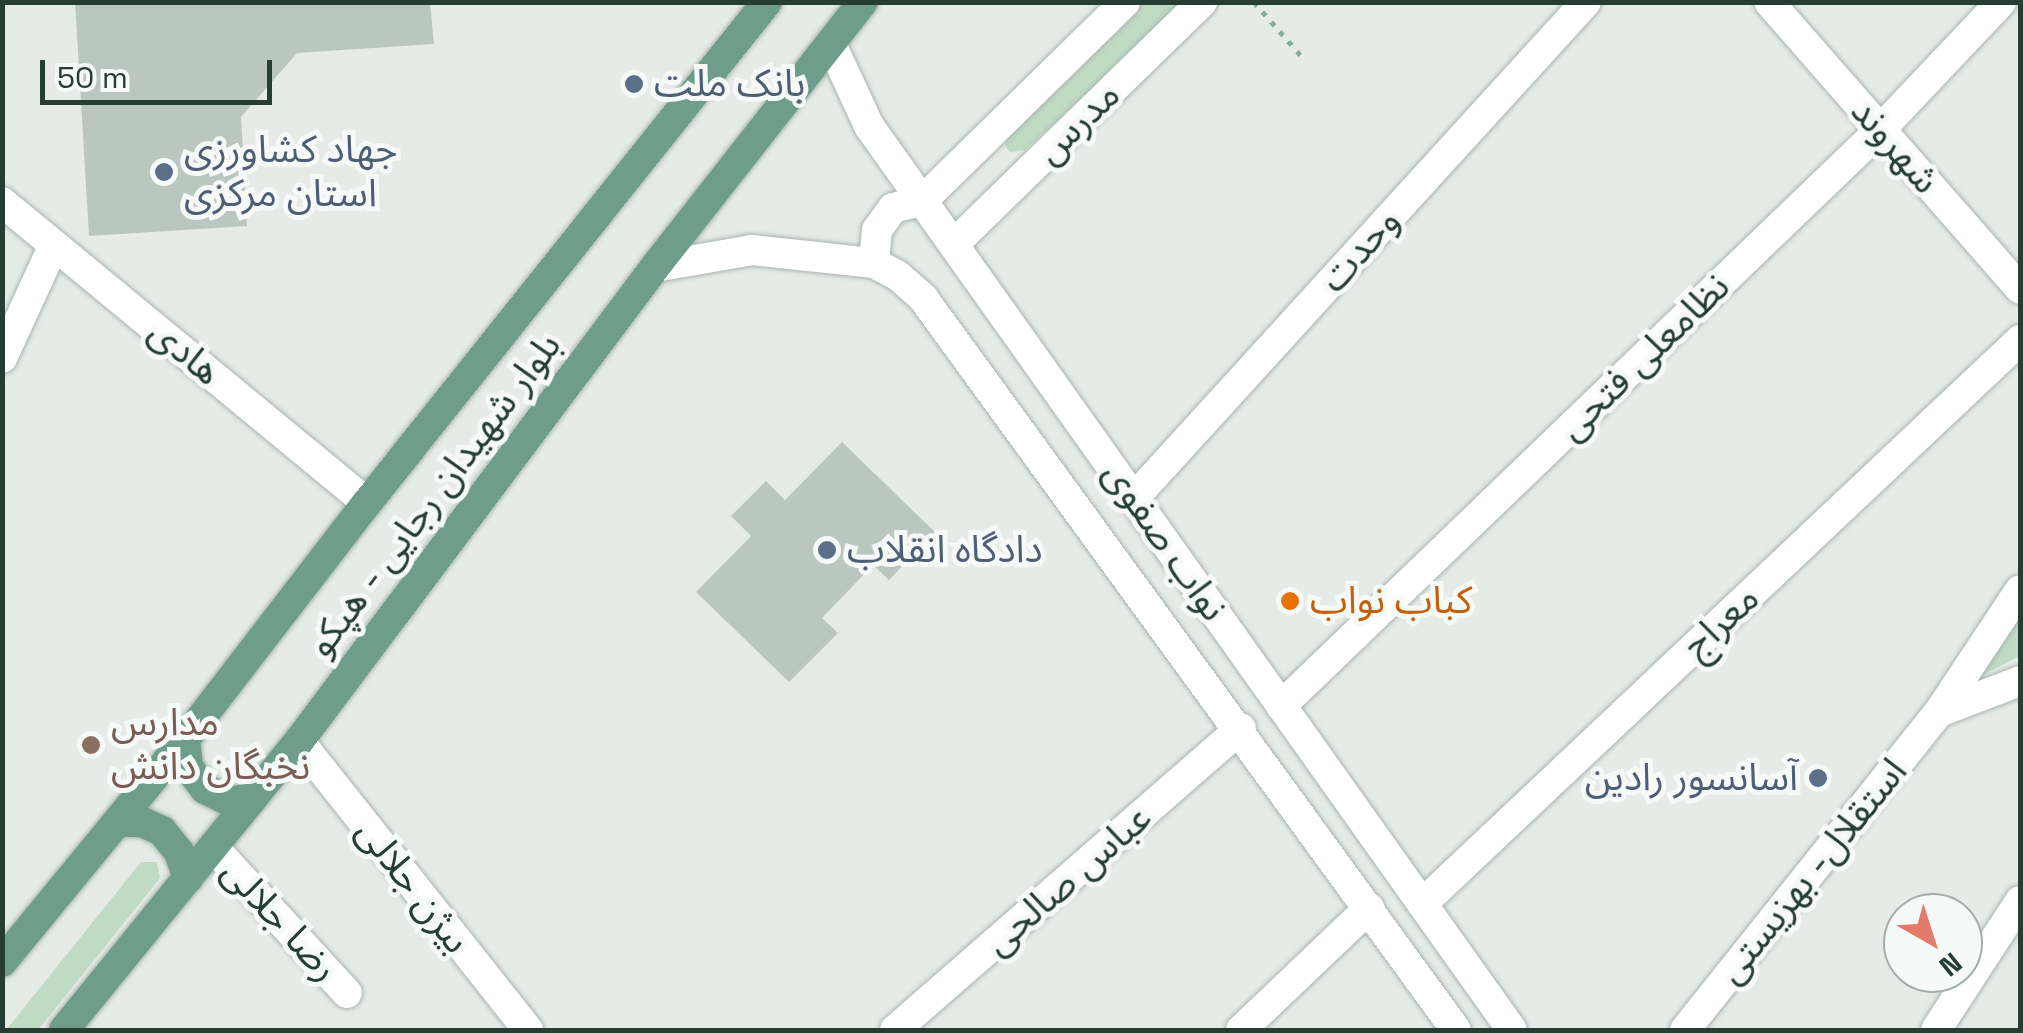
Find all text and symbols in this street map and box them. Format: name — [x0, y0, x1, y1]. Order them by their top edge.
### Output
scale bar — [45, 40, 278, 102]
text: 50 m — [57, 58, 128, 97]
place label: بانک ملت — [654, 61, 805, 107]
street label: مدرس — [1027, 72, 1129, 174]
marker: بانک ملت — [623, 73, 645, 95]
street label: شهروند — [1841, 89, 1949, 203]
place label: جهاد کشاورزی استان مرکزی — [184, 127, 397, 216]
marker: جهاد کشاورزی استان مرکزی — [153, 161, 175, 183]
street label: وحدت — [1310, 199, 1410, 301]
street label: نظامعلی فتحی — [1549, 264, 1739, 450]
street label: هادی — [140, 309, 230, 395]
street label: بلوار شهیدان رجایی - هپکو — [297, 323, 571, 667]
street label: نواب صفوی — [1093, 452, 1237, 630]
place label: دادگاه انقلاب — [847, 527, 1043, 573]
marker: دادگاه انقلاب — [816, 539, 838, 561]
street label: معراج — [1674, 576, 1768, 668]
place label: کباب نواب — [1310, 578, 1472, 624]
marker: کباب نواب — [1279, 590, 1301, 612]
place label: مدارس نخبگان دانش — [111, 700, 310, 789]
marker: مدارس نخبگان دانش — [80, 734, 102, 756]
street label: استقلال- بهزیستی — [1707, 749, 1917, 993]
place label: آسانسور رادین — [1585, 755, 1798, 801]
marker: آسانسور رادین — [1807, 767, 1829, 789]
street label: عباس صالحی — [975, 795, 1161, 965]
street label: بیژن جلالی — [346, 810, 480, 962]
street label: رضا جلالی — [212, 849, 348, 991]
north arrow — [1883, 893, 1983, 993]
text: N — [1932, 945, 1969, 985]

